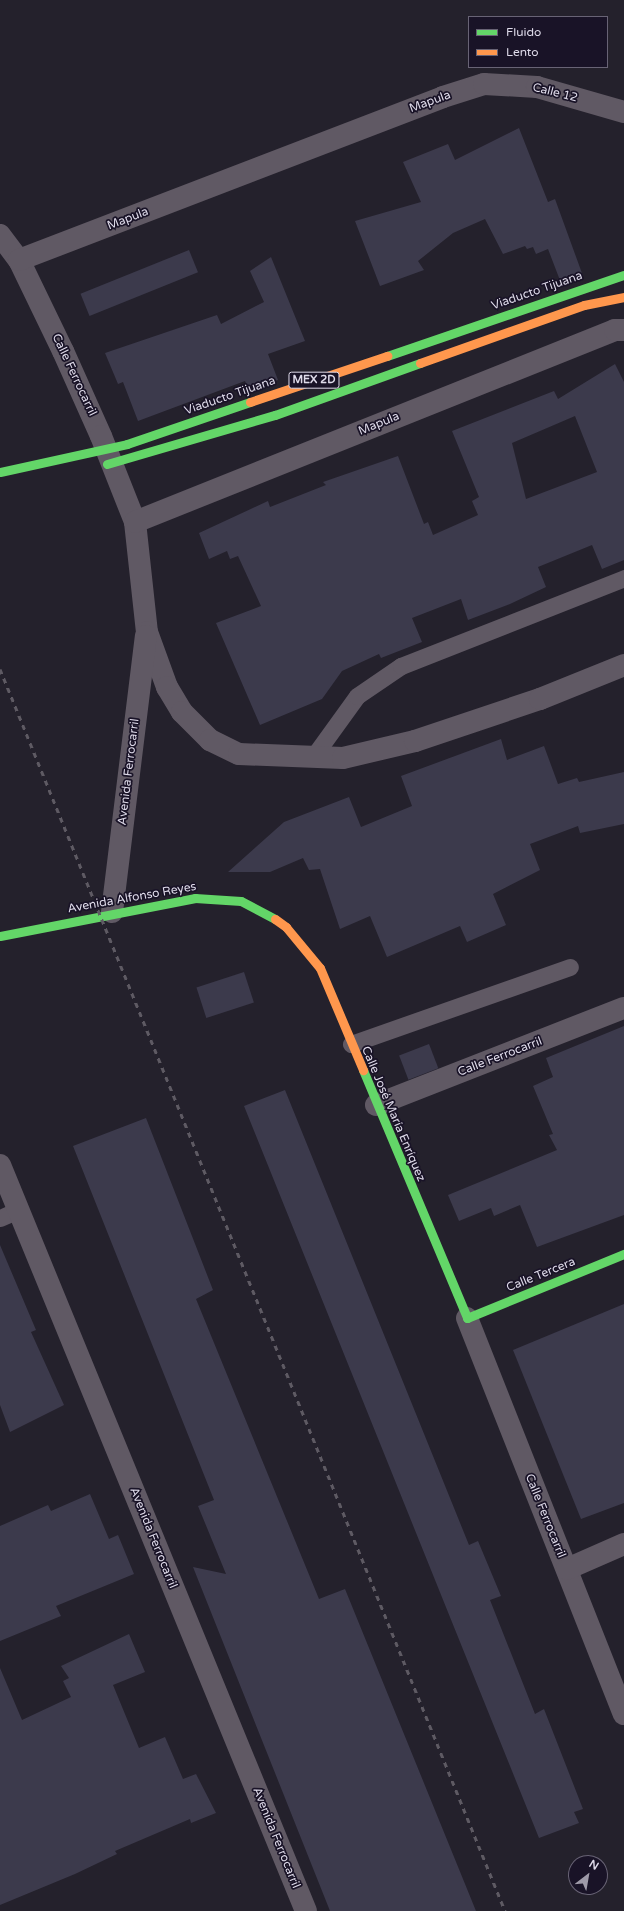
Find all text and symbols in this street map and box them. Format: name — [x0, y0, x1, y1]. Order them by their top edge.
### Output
legend — [468, 16, 608, 68]
text: Fluido — [506, 25, 541, 39]
text: Lento — [506, 45, 539, 59]
street label: Calle 12 — [531, 80, 579, 106]
street label: Mapula — [407, 88, 453, 116]
street label: Mapula — [105, 205, 151, 233]
street label: Viaducto Tijuana — [490, 269, 584, 313]
street label: Calle Ferrocarril — [49, 332, 99, 418]
road number: MEX 2D — [288, 371, 340, 389]
street label: Viaducto Tijuana — [183, 374, 277, 418]
street label: Mapula — [356, 409, 402, 439]
street label: Avenida Ferrocarril — [115, 718, 143, 826]
street label: Avenida Alfonso Reyes — [67, 880, 197, 916]
street label: Calle Ferrocarril — [456, 1034, 544, 1080]
street label: Calle José María Enríquez — [358, 1044, 428, 1184]
street label: Calle Tercera — [504, 1255, 578, 1295]
street label: Calle Ferrocarril — [522, 1472, 568, 1560]
street label: Avenida Ferrocarril — [126, 1485, 180, 1591]
street label: Avenida Ferrocarril — [249, 1785, 303, 1891]
north arrow — [568, 1855, 608, 1895]
text: N — [587, 1857, 601, 1873]

